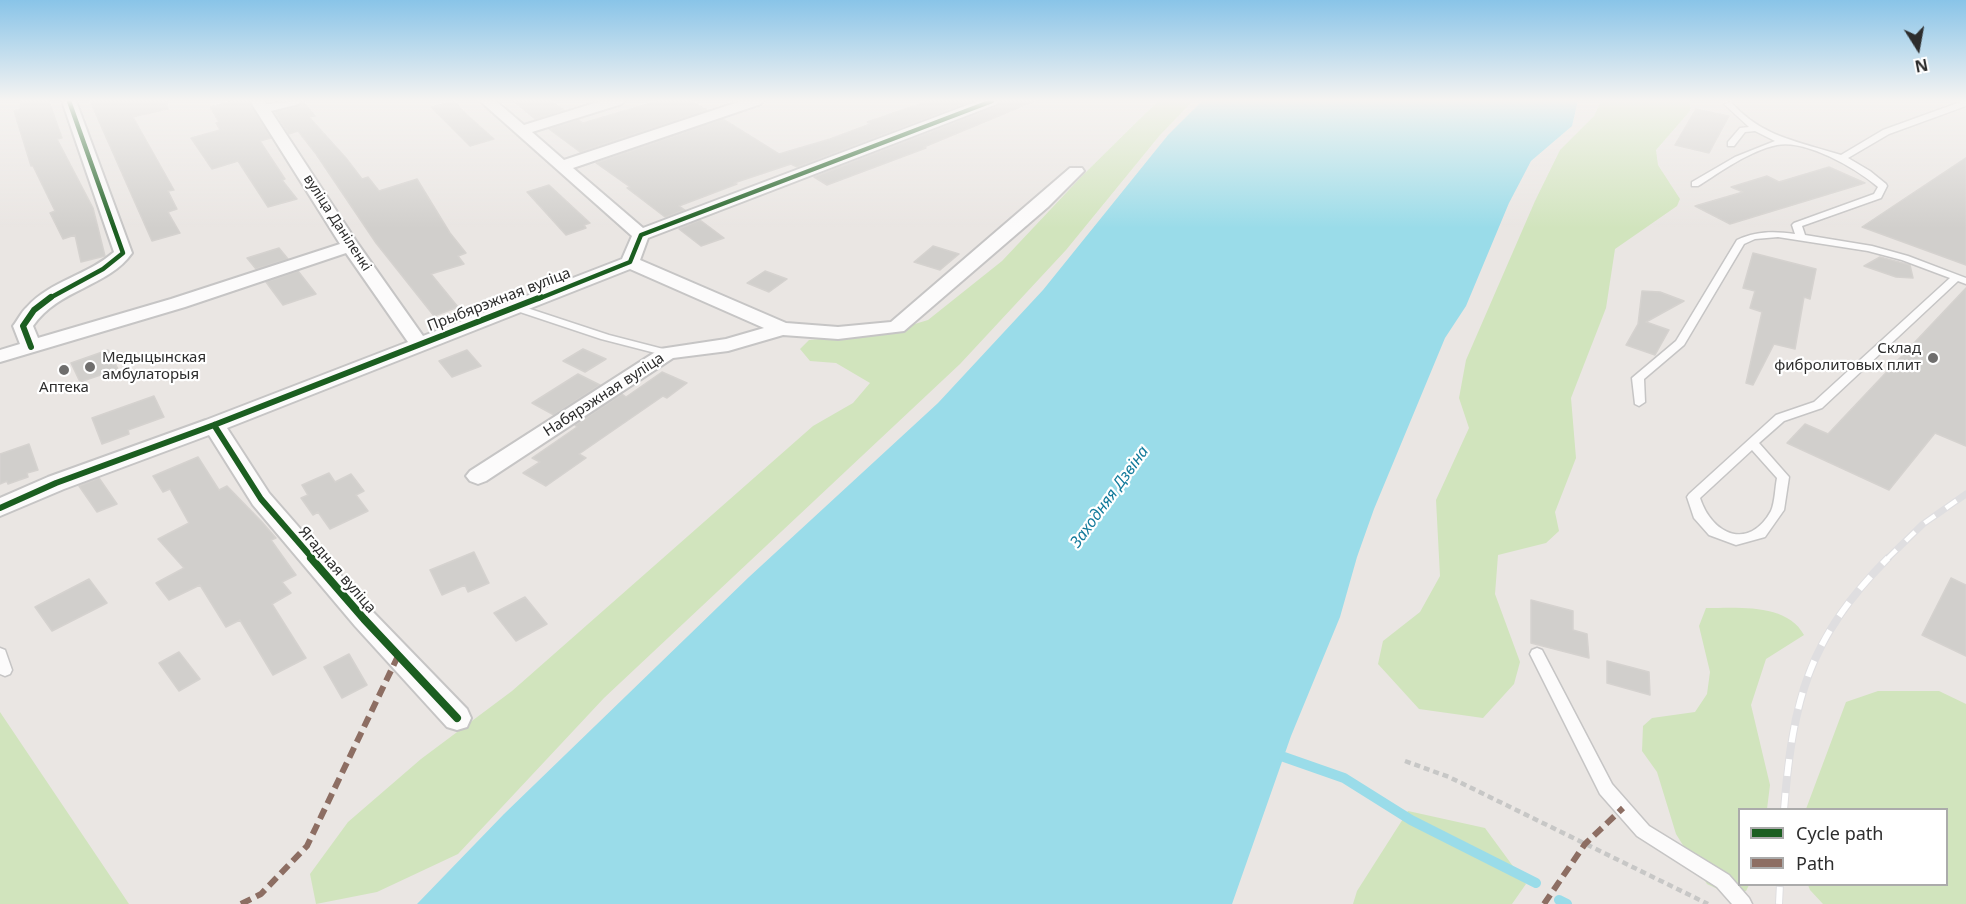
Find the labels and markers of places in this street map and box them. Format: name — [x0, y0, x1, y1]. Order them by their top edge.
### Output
place label: Склад фибролитовых плит — [1774, 340, 1921, 375]
place label: Медыцынская амбулаторыя — [102, 349, 206, 384]
marker: Склад фибролитовых плит — [1926, 351, 1940, 365]
marker: Медыцынская амбулаторыя — [83, 360, 97, 374]
marker: Аптека — [57, 363, 71, 377]
place label: Аптека — [39, 379, 89, 397]

